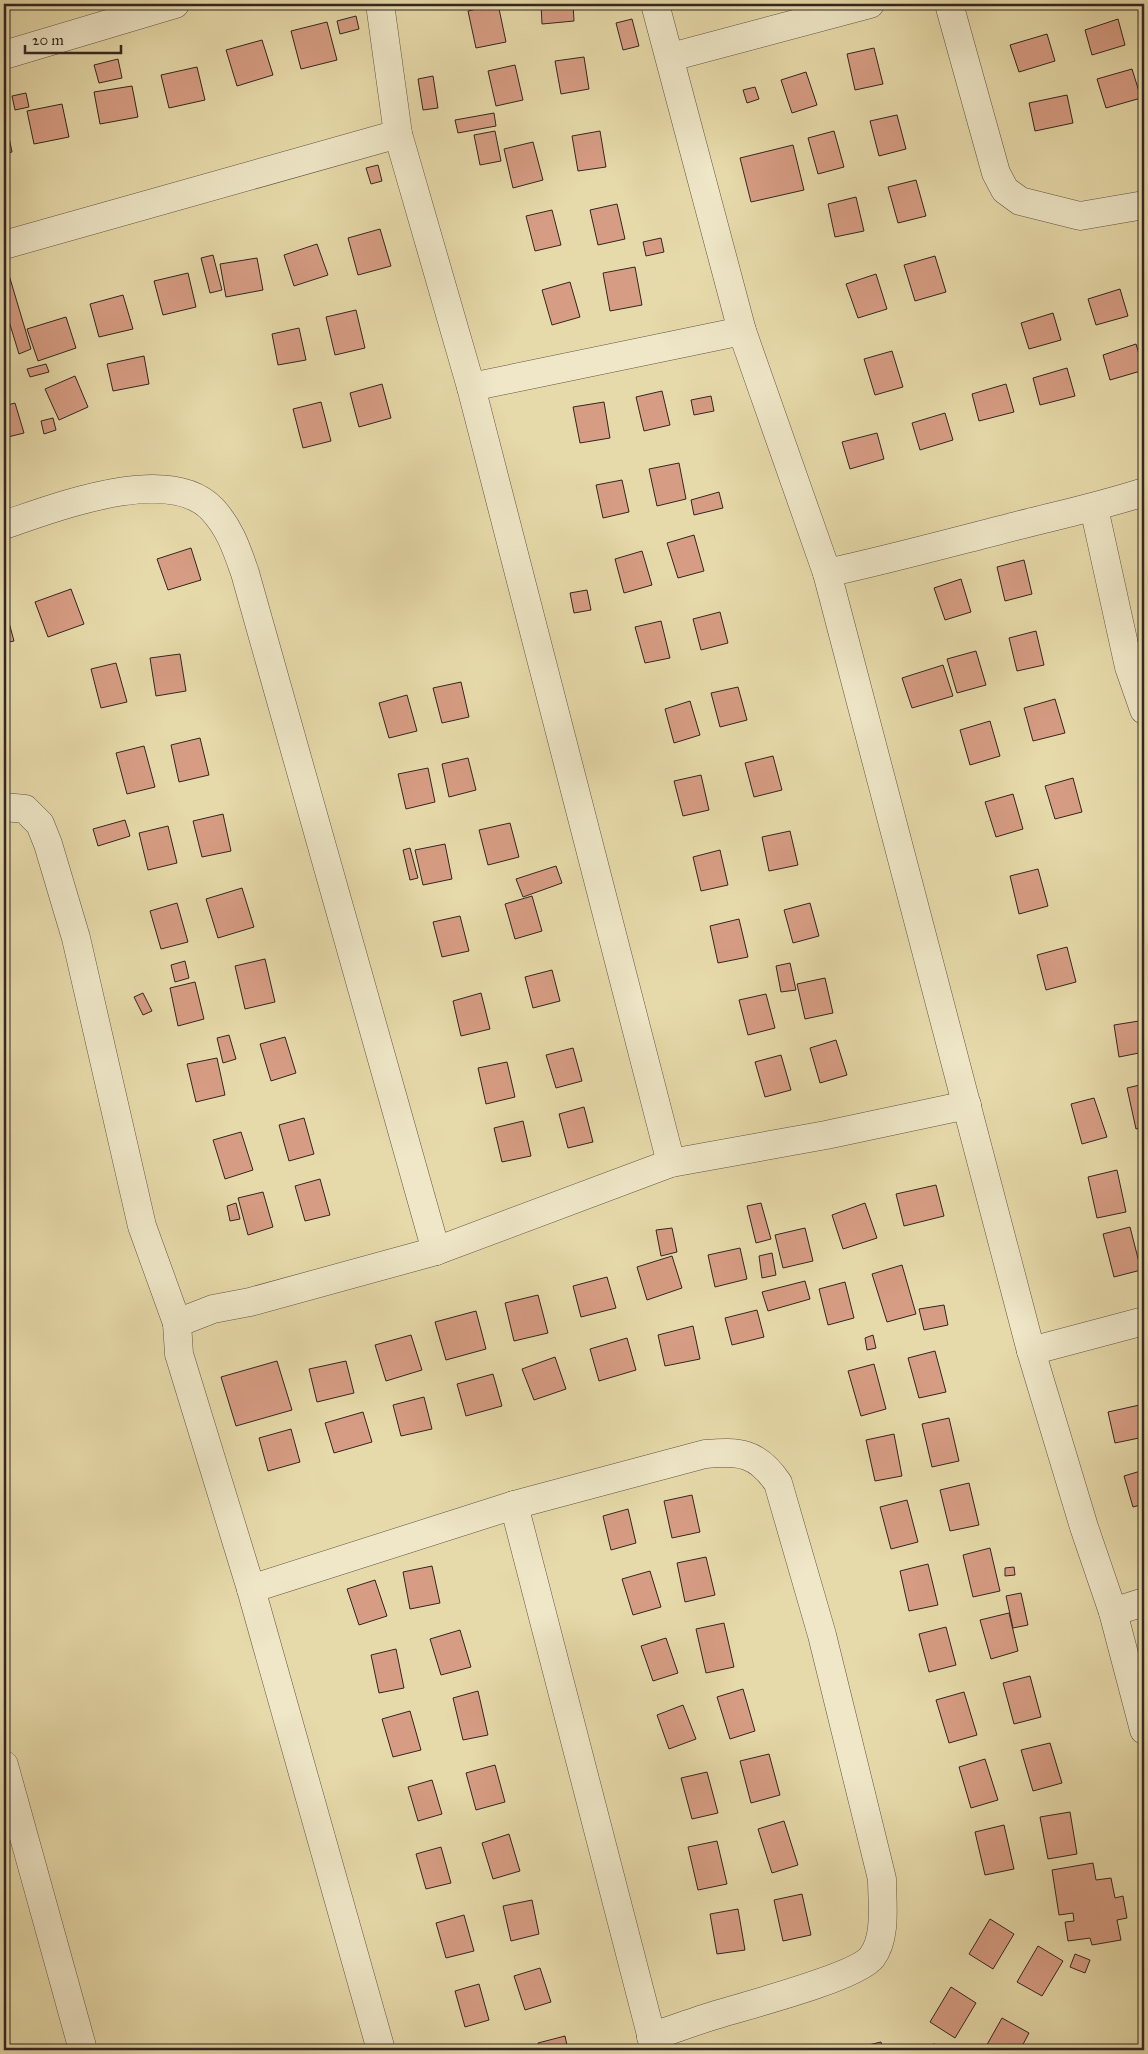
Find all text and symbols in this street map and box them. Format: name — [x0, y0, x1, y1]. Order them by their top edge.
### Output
scale bar — [25, 22, 121, 54]
text: 20 m — [32, 31, 64, 49]

